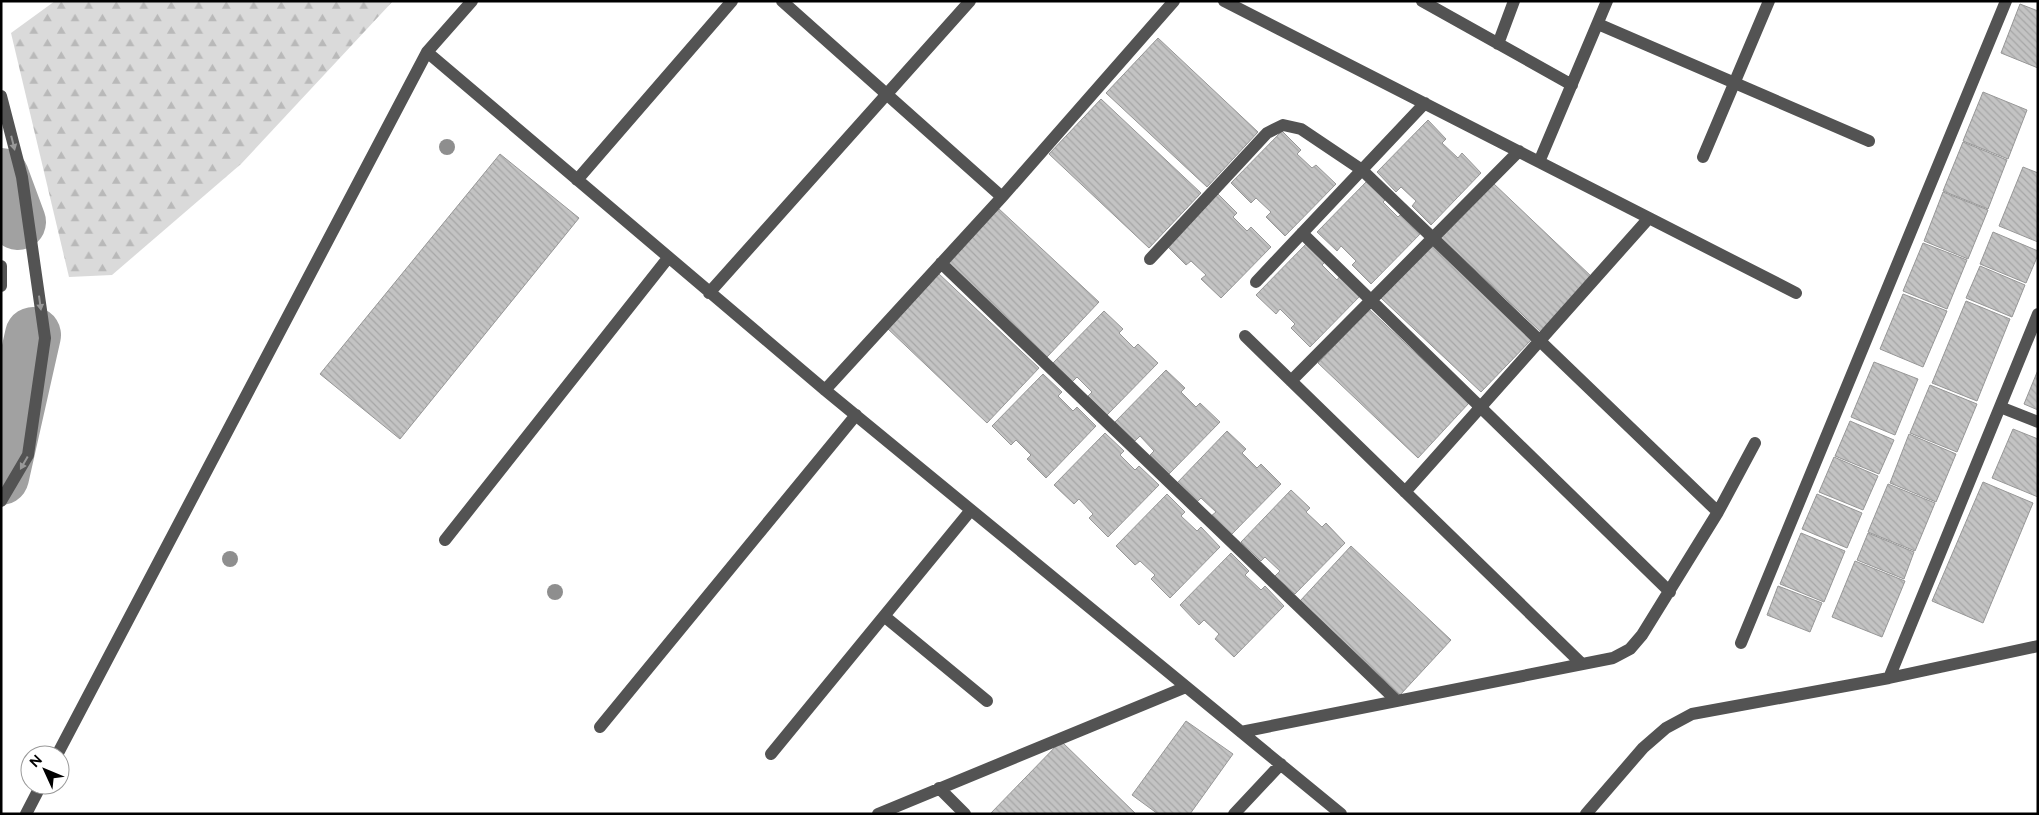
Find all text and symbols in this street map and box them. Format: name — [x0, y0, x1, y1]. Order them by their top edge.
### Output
one-way arrow — [9, 136, 17, 151]
one-way arrow — [36, 296, 44, 312]
one-way arrow — [19, 457, 28, 470]
north arrow — [20, 745, 70, 795]
text: N — [26, 752, 46, 771]

